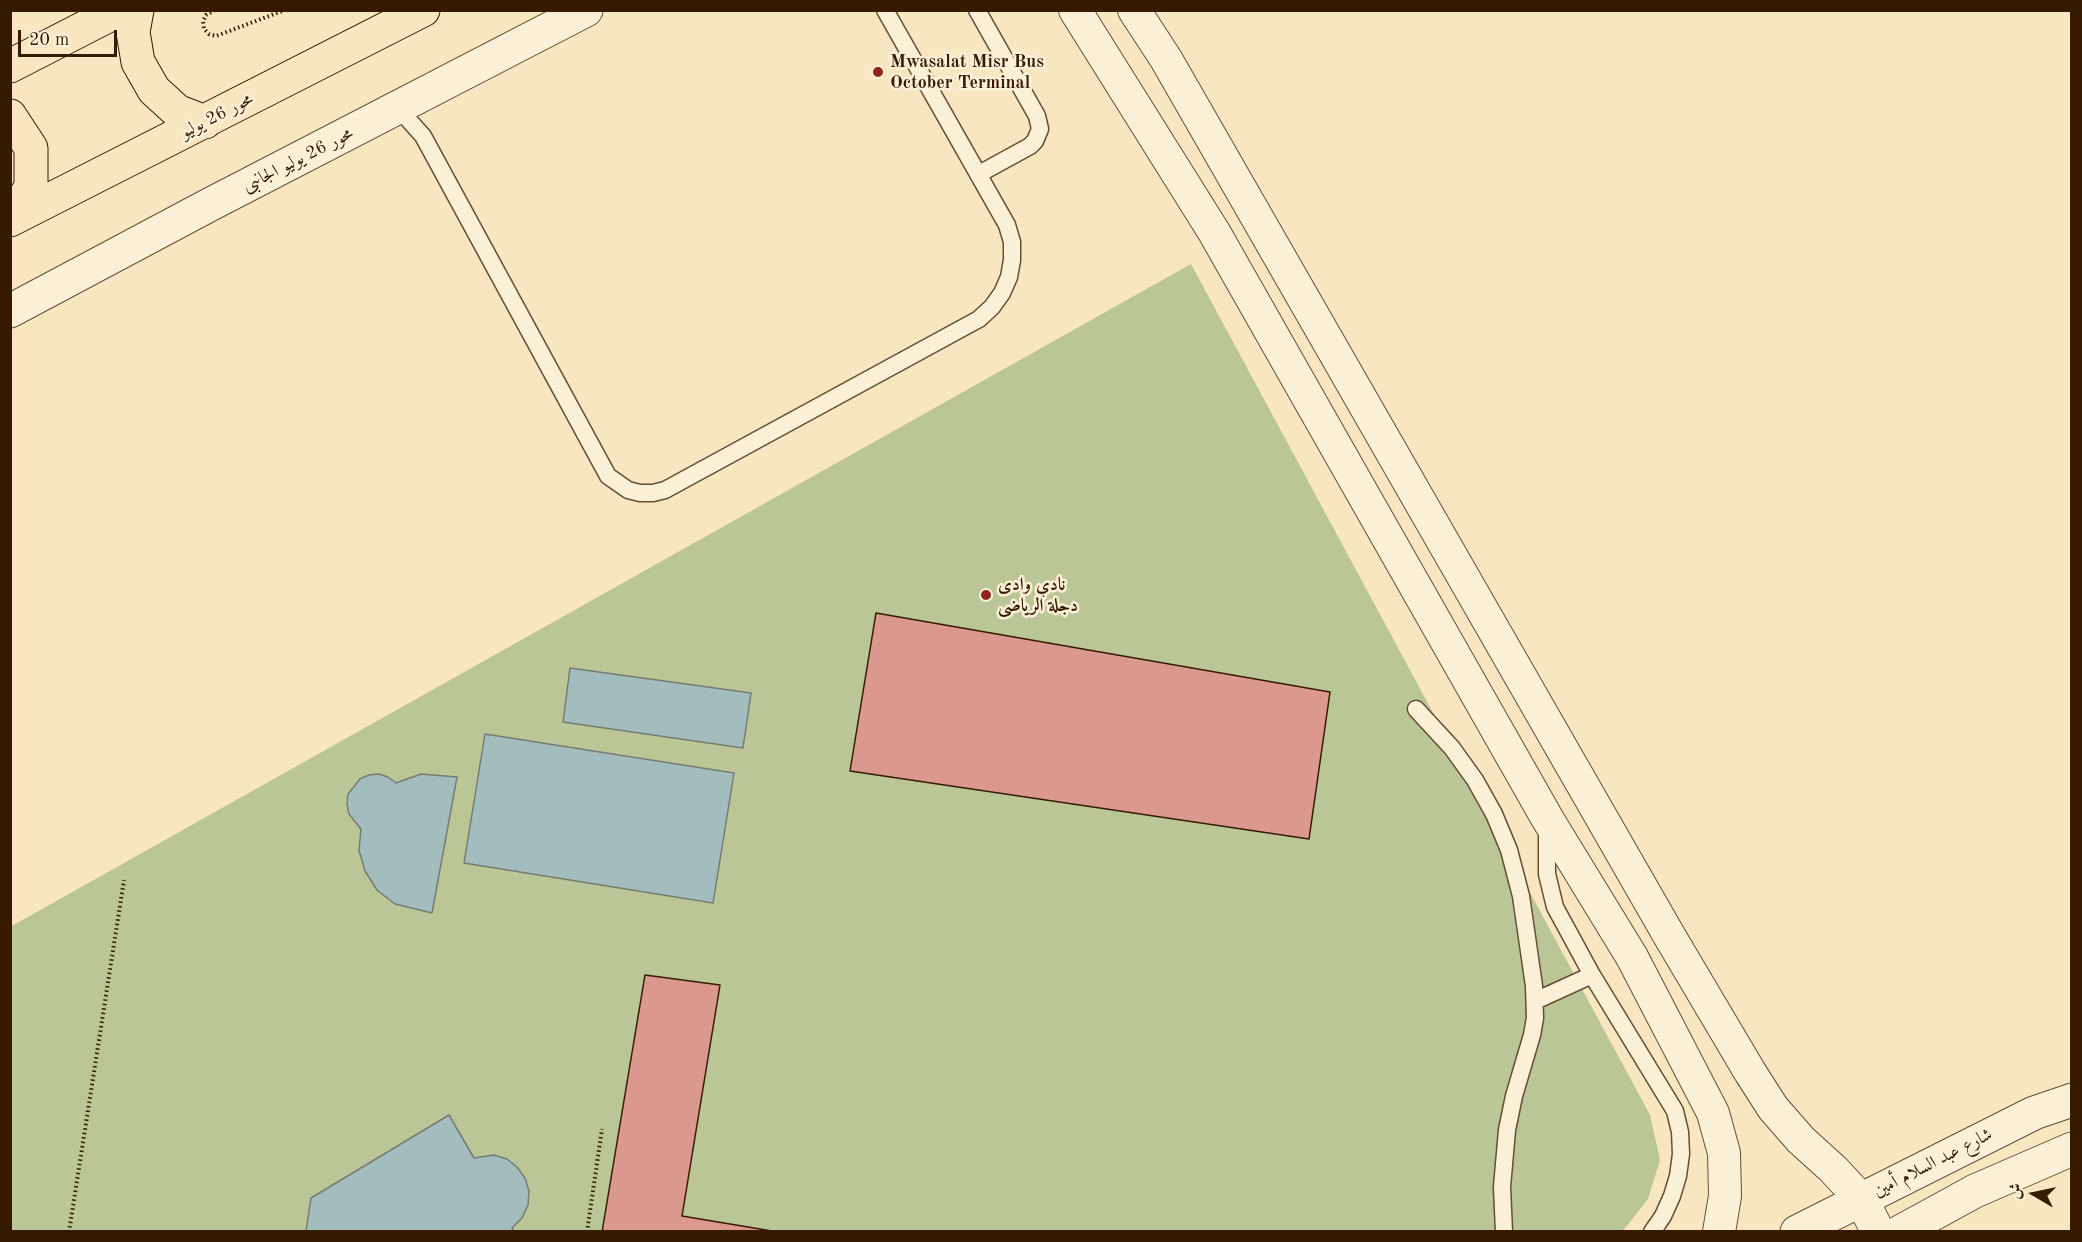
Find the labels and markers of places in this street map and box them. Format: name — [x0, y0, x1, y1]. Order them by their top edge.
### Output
place label: Mwasalat Misr Bus October Terminal — [890, 51, 1044, 94]
marker: Mwasalat Misr Bus October Terminal — [871, 65, 885, 79]
place label: نادي وادى دجلة الرياضى — [998, 574, 1078, 616]
marker: نادي وادى دجلة الرياضى — [979, 588, 993, 602]

